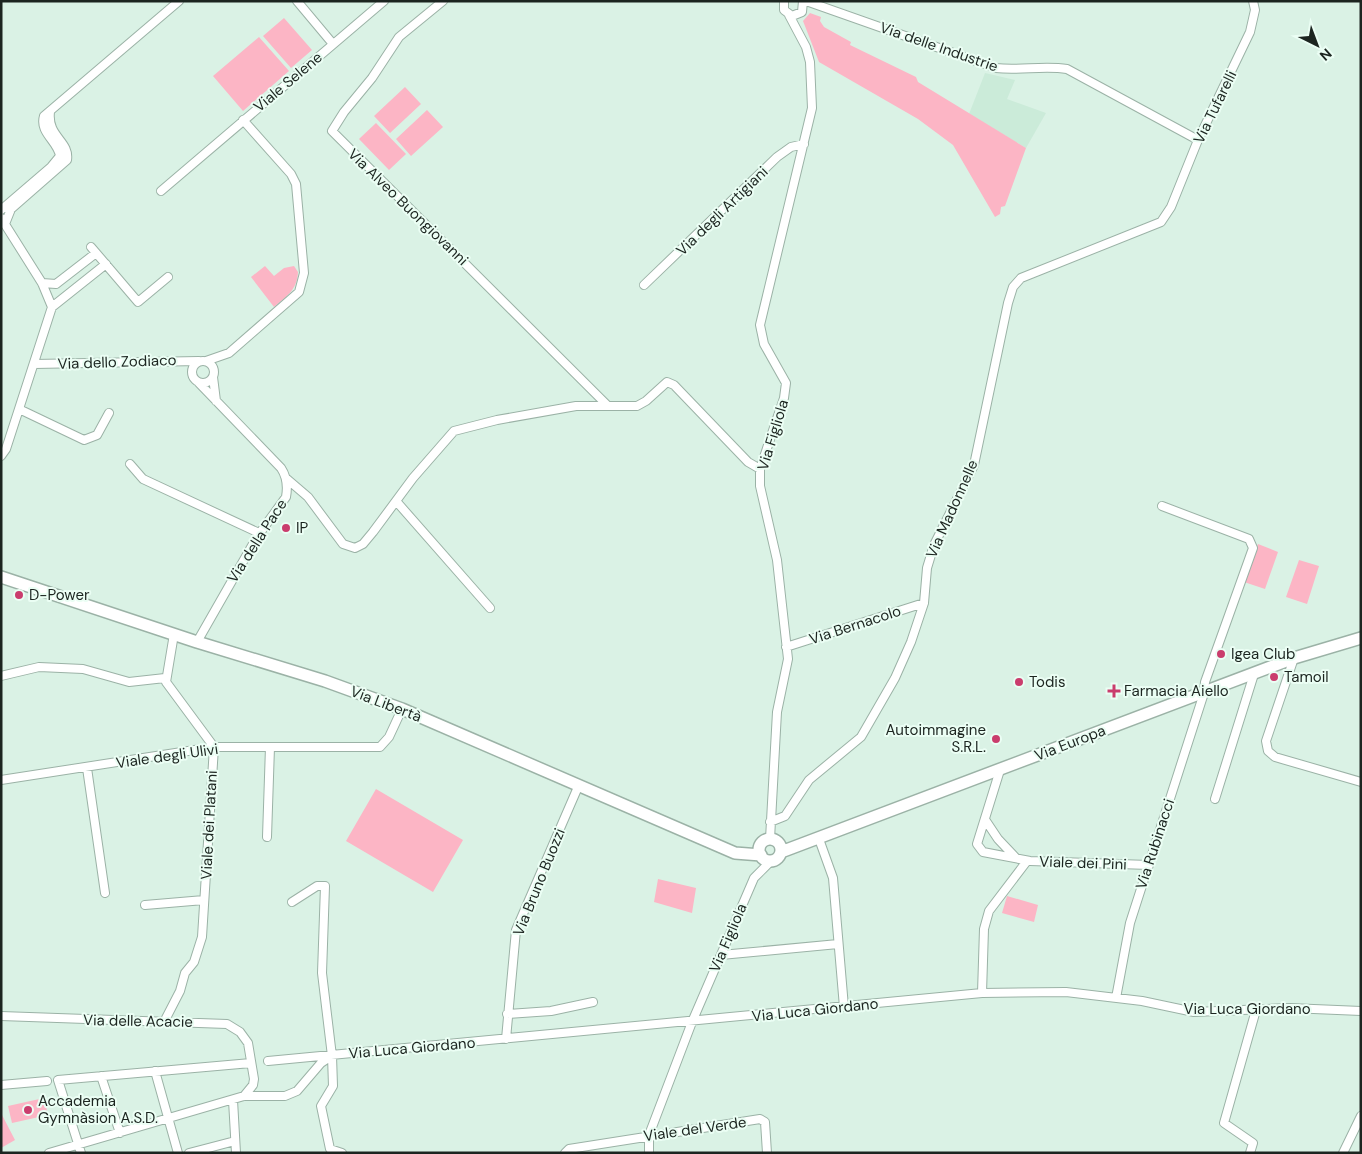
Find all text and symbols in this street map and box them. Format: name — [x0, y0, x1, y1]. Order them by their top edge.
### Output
street label: Via delle Industrie — [877, 17, 1001, 77]
north arrow — [1292, 20, 1342, 70]
text: N — [1316, 45, 1336, 65]
street label: Viale Selene — [249, 47, 327, 117]
street label: Via Tufarelli — [1189, 67, 1241, 147]
street label: Via Alveo Buongiovanni — [343, 144, 473, 270]
street label: Via degli Artigiani — [672, 162, 772, 260]
street label: Via dello Zodiaco — [57, 350, 177, 374]
street label: Via Figliola — [753, 397, 793, 473]
street label: Via Madonnelle — [921, 457, 983, 561]
street label: Via della Pace — [222, 495, 292, 587]
place label: IP — [296, 518, 309, 538]
marker: IP — [280, 522, 292, 534]
place label: D-Power — [29, 585, 90, 605]
marker: D-Power — [13, 589, 25, 601]
street label: Via Bernacolo — [807, 601, 904, 649]
place label: Igea Club — [1231, 644, 1295, 664]
marker: Igea Club — [1215, 648, 1227, 660]
place label: Tamoil — [1284, 667, 1329, 687]
marker: Tamoil — [1268, 671, 1280, 683]
place label: Todis — [1029, 672, 1066, 692]
marker: Todis — [1013, 676, 1025, 688]
street label: Via Libertà — [348, 681, 424, 727]
place label: Farmacia Aiello — [1124, 681, 1229, 701]
marker: Farmacia Aiello — [1108, 685, 1120, 697]
place label: Autoimmagine S.R.L. — [885, 720, 986, 757]
street label: Via Europa — [1032, 720, 1108, 766]
marker: Autoimmagine S.R.L. — [990, 733, 1002, 745]
street label: Viale degli Ulivi — [115, 739, 219, 773]
street label: Viale dei Platani — [196, 770, 222, 880]
street label: Via Rubinacci — [1131, 796, 1179, 892]
street label: Via Bruno Buozzi — [508, 825, 570, 939]
street label: Viale dei Pini — [1039, 851, 1127, 875]
street label: Via Figliola — [705, 900, 751, 976]
street label: Via Luca Giordano — [751, 993, 879, 1027]
street label: Via Luca Giordano — [1183, 999, 1311, 1019]
street label: Via delle Acacie — [83, 1010, 193, 1032]
street label: Via Luca Giordano — [348, 1032, 476, 1064]
place label: Accademia Gymnàsion A.S.D. — [38, 1091, 158, 1128]
marker: Accademia Gymnàsion A.S.D. — [22, 1104, 34, 1116]
street label: Viale del Verde — [642, 1112, 748, 1146]

